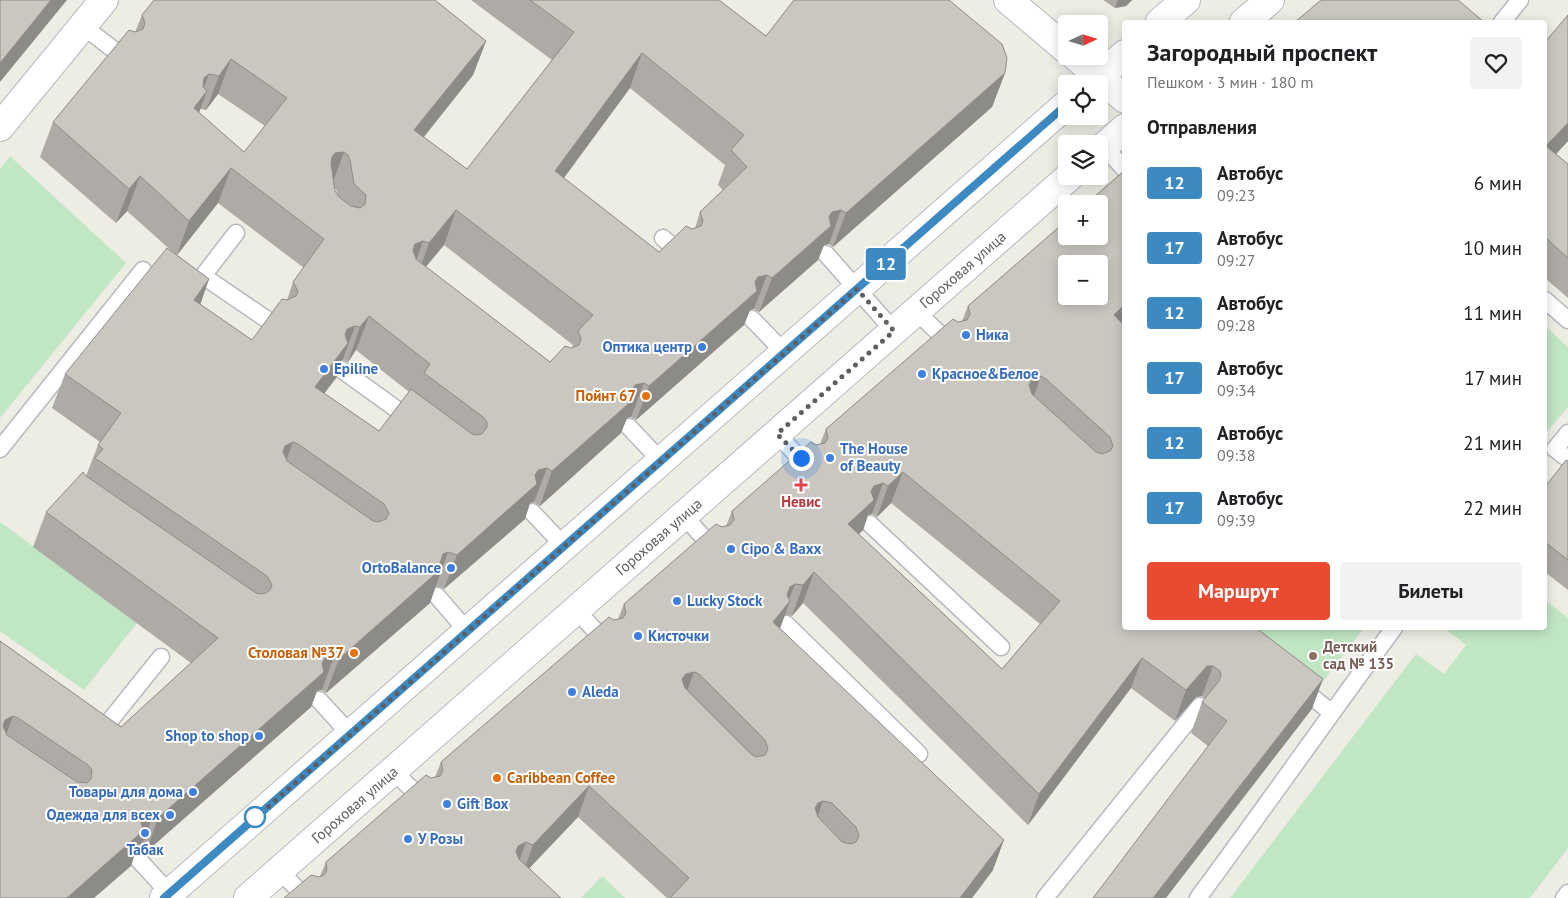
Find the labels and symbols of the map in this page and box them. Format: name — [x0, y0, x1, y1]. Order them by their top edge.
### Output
north arrow — [1058, 15, 1108, 65]
street label: Гороховая улица — [915, 227, 1010, 312]
line badge: 12 — [864, 248, 908, 280]
place label: Ника — [976, 325, 1009, 344]
marker: Ника — [960, 329, 972, 341]
place label: Оптика центр — [603, 337, 692, 356]
marker: Оптика центр — [696, 341, 708, 353]
place label: Epiline — [334, 359, 379, 378]
marker: Epiline — [318, 363, 330, 375]
place label: Красное&Белое — [932, 364, 1039, 383]
marker: Красное&Белое — [916, 368, 928, 380]
place label: Пойнт 67 — [576, 386, 636, 405]
marker: Пойнт 67 — [640, 390, 652, 402]
place label: The House of Beauty — [840, 439, 908, 475]
your location — [789, 446, 814, 471]
marker: The House of Beauty — [824, 452, 836, 464]
marker: Невис — [795, 479, 807, 491]
place label: Невис — [781, 492, 821, 511]
street label: Гороховая улица — [611, 494, 706, 579]
place label: Cipo & Baxx — [741, 539, 821, 558]
marker: Cipo & Baxx — [725, 543, 737, 555]
place label: OrtoBalance — [362, 558, 441, 577]
marker: OrtoBalance — [445, 562, 457, 574]
place label: Lucky Stock — [687, 591, 763, 610]
marker: Lucky Stock — [671, 595, 683, 607]
place label: Кисточки — [648, 626, 709, 645]
marker: Кисточки — [632, 630, 644, 642]
place label: Детский сад № 135 — [1323, 637, 1394, 673]
place label: Столовая №37 — [248, 643, 344, 662]
marker: Столовая №37 — [348, 647, 360, 659]
marker: Детский сад № 135 — [1307, 650, 1319, 662]
place label: Aleda — [582, 682, 619, 701]
marker: Aleda — [566, 686, 578, 698]
place label: Shop to shop — [165, 726, 249, 745]
marker: Shop to shop — [253, 730, 265, 742]
street label: Гороховая улица — [307, 762, 402, 847]
place label: Caribbean Coffee — [507, 768, 616, 787]
marker: Caribbean Coffee — [491, 772, 503, 784]
place label: Товары для дома — [69, 782, 183, 801]
marker: Товары для дома — [187, 786, 199, 798]
place label: Gift Box — [457, 794, 508, 813]
marker: Gift Box — [441, 798, 453, 810]
place label: Одежда для всех — [47, 805, 160, 824]
unlabelled marker — [244, 806, 266, 828]
marker: Одежда для всех — [164, 809, 176, 821]
marker: Табак — [139, 827, 151, 839]
place label: У Розы — [417, 829, 463, 848]
marker: У Розы — [402, 833, 414, 845]
place label: Табак — [126, 840, 164, 859]

